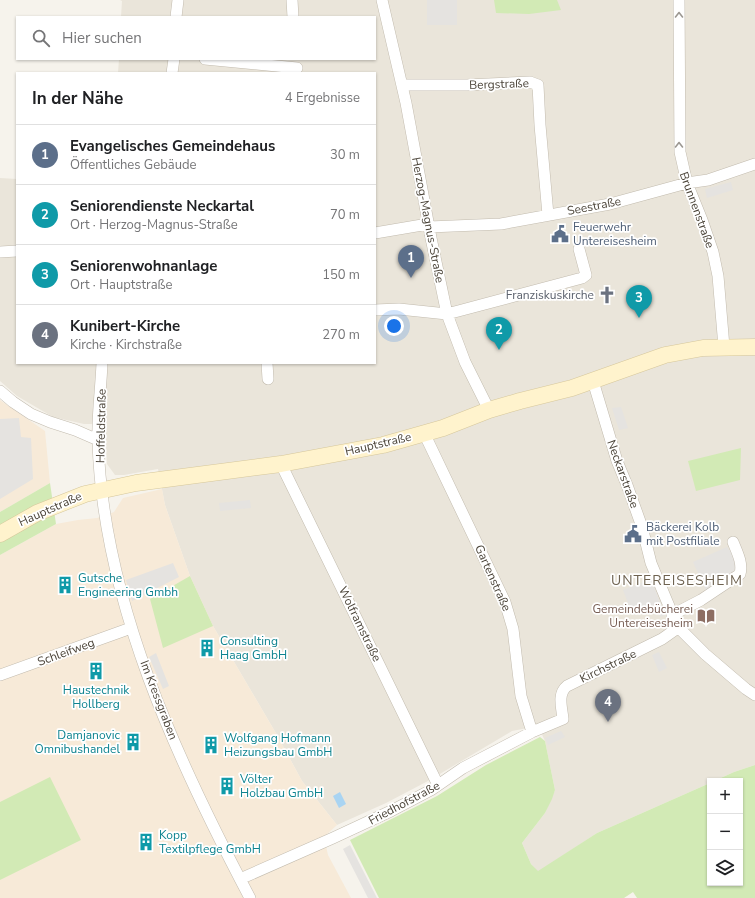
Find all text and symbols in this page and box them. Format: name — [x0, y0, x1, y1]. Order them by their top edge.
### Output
one-way arrow — [675, 12, 683, 18]
search box — [16, 16, 376, 60]
icon: search — [30, 27, 52, 49]
text: Hier suchen — [62, 28, 142, 48]
street label: Bergstraße — [469, 75, 529, 93]
text: In der Nähe — [32, 87, 123, 110]
text: 4 Ergebnisse — [285, 89, 360, 107]
text: Evangelisches Gemeindehaus — [70, 136, 275, 156]
one-way arrow — [675, 142, 684, 148]
text: 1 — [41, 146, 49, 164]
text: 30 m — [330, 146, 360, 164]
text: Öffentliches Gebäude — [70, 156, 196, 174]
street label: Herzog-Magnus-Straße — [408, 156, 448, 284]
street label: Brunnenstraße — [676, 170, 718, 250]
street label: Seestraße — [566, 193, 622, 219]
text: Seniorendienste Neckartal — [70, 196, 254, 216]
text: 2 — [41, 206, 49, 224]
text: 70 m — [330, 206, 360, 224]
text: Ort · Herzog-Magnus-Straße — [70, 216, 238, 234]
place label: Feuerwehr Untereisesheim — [573, 219, 657, 249]
public building icon: Feuerwehr Untereisesheim — [550, 224, 570, 244]
pin: 1 — [398, 245, 424, 278]
text: Seniorenwohnanlage — [70, 256, 217, 276]
text: 3 — [41, 266, 49, 284]
text: 150 m — [322, 266, 360, 284]
text: Ort · Hauptstraße — [70, 276, 172, 294]
church icon: Franziskuskirche — [597, 285, 617, 305]
pin: 3 — [626, 285, 652, 318]
place label: Franziskuskirche — [506, 287, 594, 303]
text: Kunibert-Kirche — [70, 316, 180, 336]
your location — [384, 316, 404, 336]
pin: 2 — [486, 317, 512, 350]
text: 4 — [41, 326, 49, 344]
text: 270 m — [322, 326, 360, 344]
text: Kirche · Kirchstraße — [70, 336, 182, 354]
street label: Hoffeldstraße — [92, 389, 110, 463]
street label: Hauptstraße — [343, 429, 413, 459]
street label: Neckarstraße — [603, 438, 643, 510]
street label: Hauptstraße — [16, 488, 84, 530]
place label: Bäckerei Kolb mit Postfiliale — [646, 519, 720, 549]
public building icon: Bäckerei Kolb mit Postfiliale — [623, 524, 643, 544]
street label: Gartenstraße — [471, 542, 515, 614]
place label: Gutsche Engineering Gmbh — [78, 570, 178, 600]
district label: UNTEREISESHEIM — [611, 571, 743, 590]
building icon: Gutsche Engineering Gmbh — [55, 575, 75, 595]
street label: Wolframstraße — [335, 584, 385, 664]
place label: Gemeindebücherei Untereisesheim — [592, 601, 693, 631]
library icon: Gemeindebücherei Untereisesheim — [696, 606, 716, 626]
place label: Consulting Haag GmbH — [220, 633, 287, 663]
street label: Schleifweg — [35, 634, 97, 670]
building icon: Consulting Haag GmbH — [197, 638, 217, 658]
street label: Kirchstraße — [577, 645, 639, 687]
street label: Im Kressgraben — [136, 658, 182, 742]
building icon: Haustechnik Hollberg — [86, 661, 106, 681]
place label: Haustechnik Hollberg — [63, 682, 130, 712]
pin: 4 — [595, 689, 621, 722]
place label: Damjanovic Omnibushandel — [34, 727, 120, 757]
place label: Wolfgang Hofmann Heizungsbau GmbH — [224, 730, 333, 760]
building icon: Damjanovic Omnibushandel — [123, 732, 143, 752]
building icon: Wolfgang Hofmann Heizungsbau GmbH — [201, 735, 221, 755]
place label: Völter Holzbau GmbH — [239, 771, 323, 801]
building icon: Völter Holzbau GmbH — [217, 776, 237, 796]
street label: Friedhofstraße — [366, 777, 442, 829]
map controls — [707, 778, 743, 886]
button: + — [707, 778, 743, 814]
button: − — [707, 814, 743, 850]
place label: Kopp Textilpflege GmbH — [159, 827, 261, 857]
building icon: Kopp Textilpflege GmbH — [136, 832, 156, 852]
button: layers — [707, 850, 743, 886]

